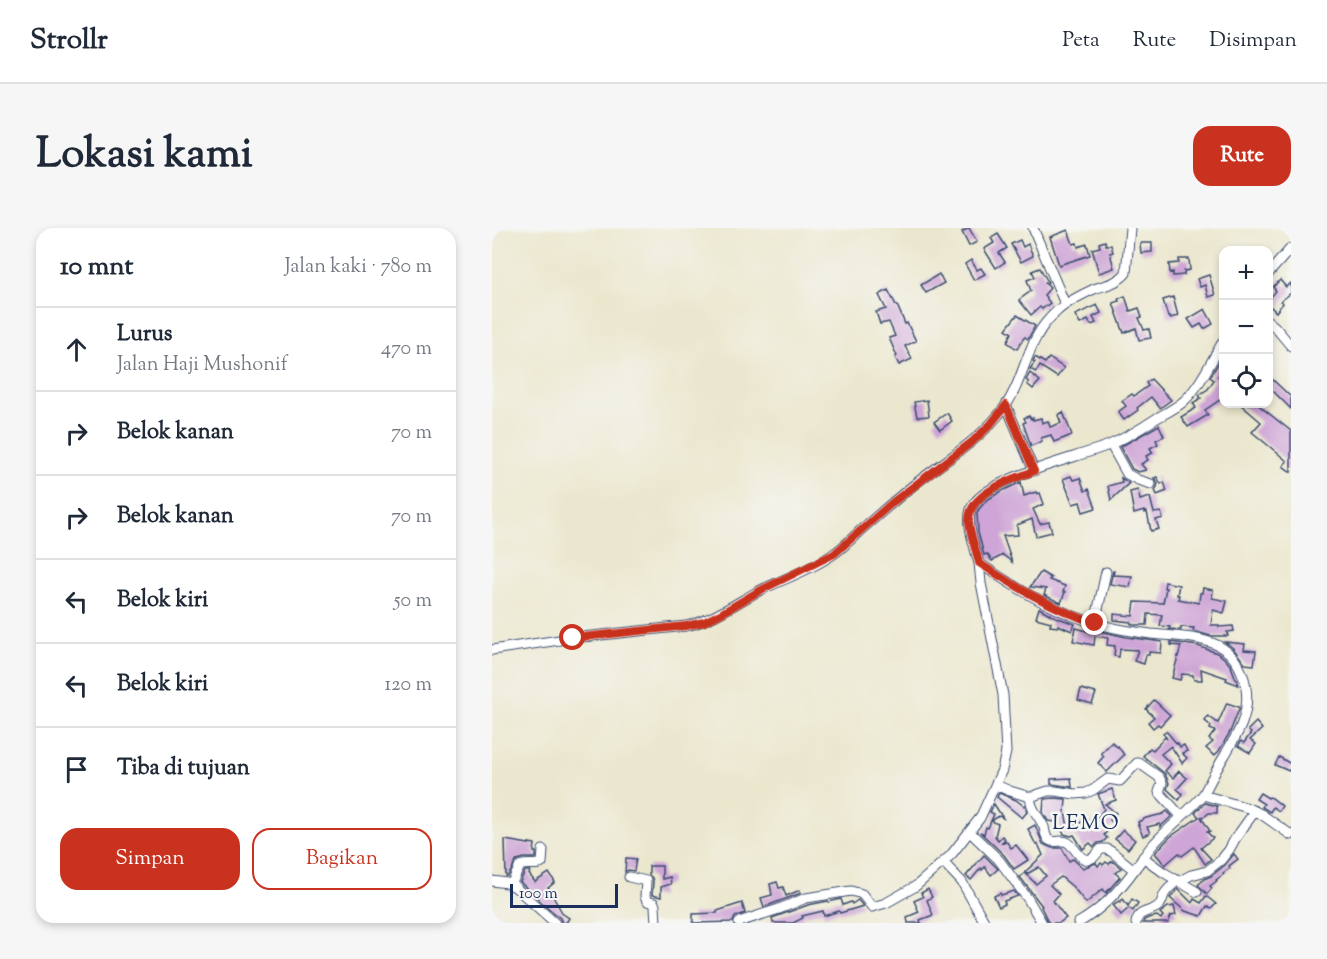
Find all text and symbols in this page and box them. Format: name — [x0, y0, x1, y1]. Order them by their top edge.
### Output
text: Strollr — [30, 21, 108, 61]
text: Peta — [1062, 26, 1100, 56]
text: Rute — [1133, 26, 1176, 56]
text: Disimpan — [1209, 26, 1297, 56]
text: Lokasi kami — [36, 126, 253, 186]
button: Rute — [1193, 126, 1291, 186]
map controls — [1219, 246, 1273, 408]
button: + — [1219, 246, 1273, 300]
text: 10 mnt — [60, 249, 133, 286]
text: Jalan kaki · 780 m — [284, 253, 432, 282]
button: − — [1219, 300, 1273, 354]
text: Lurus — [117, 319, 173, 351]
icon: ahead — [60, 333, 93, 366]
text: 470 m — [381, 335, 432, 364]
text: Jalan Haji Mushonif — [117, 351, 288, 380]
button: locate — [1219, 354, 1273, 408]
icon: right — [60, 417, 93, 450]
text: Belok kanan — [117, 417, 234, 449]
text: 70 m — [391, 419, 432, 448]
icon: right — [60, 501, 93, 534]
text: Belok kanan — [117, 501, 234, 533]
text: 70 m — [391, 503, 432, 532]
icon: left — [60, 585, 93, 618]
text: Belok kiri — [117, 585, 208, 617]
text: 50 m — [394, 587, 432, 616]
route end — [1081, 609, 1107, 635]
route start — [559, 624, 585, 650]
icon: left — [60, 669, 93, 702]
text: Belok kiri — [117, 669, 208, 701]
text: 120 m — [384, 671, 432, 700]
icon: arrive — [60, 753, 93, 786]
text: Tiba di tujuan — [117, 753, 250, 785]
district label: LEMO — [1052, 809, 1120, 839]
button: Simpan — [60, 828, 240, 890]
button: Bagikan — [252, 828, 432, 890]
scale bar — [510, 881, 618, 908]
text: 100 m — [519, 883, 558, 906]

